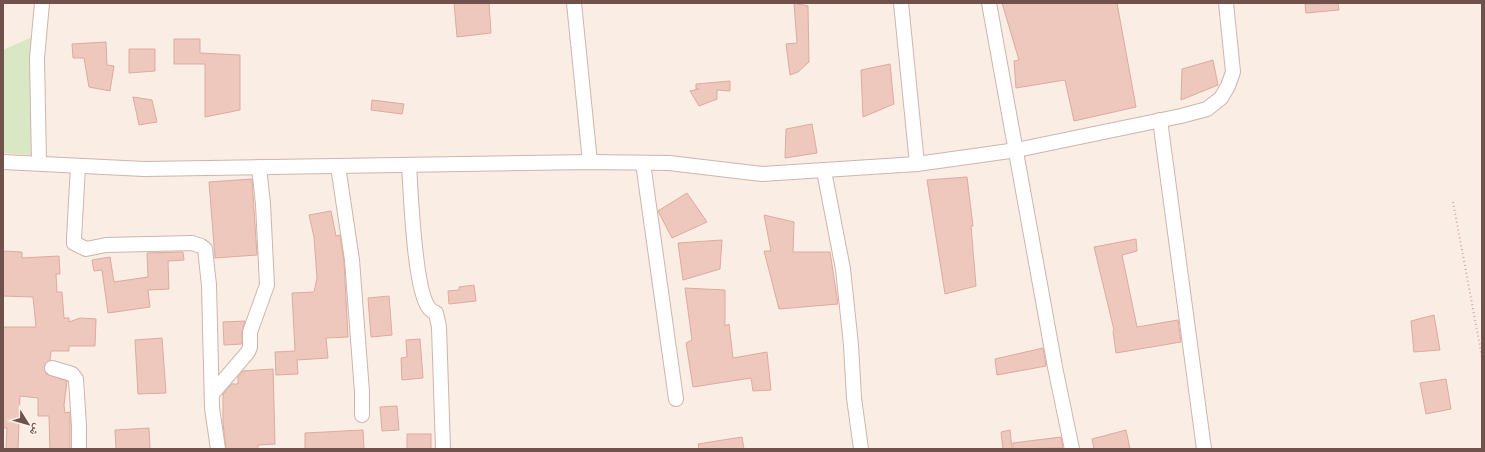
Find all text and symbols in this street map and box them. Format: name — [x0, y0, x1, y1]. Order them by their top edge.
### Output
north arrow — [8, 404, 48, 444]
text: ش — [26, 421, 46, 440]

